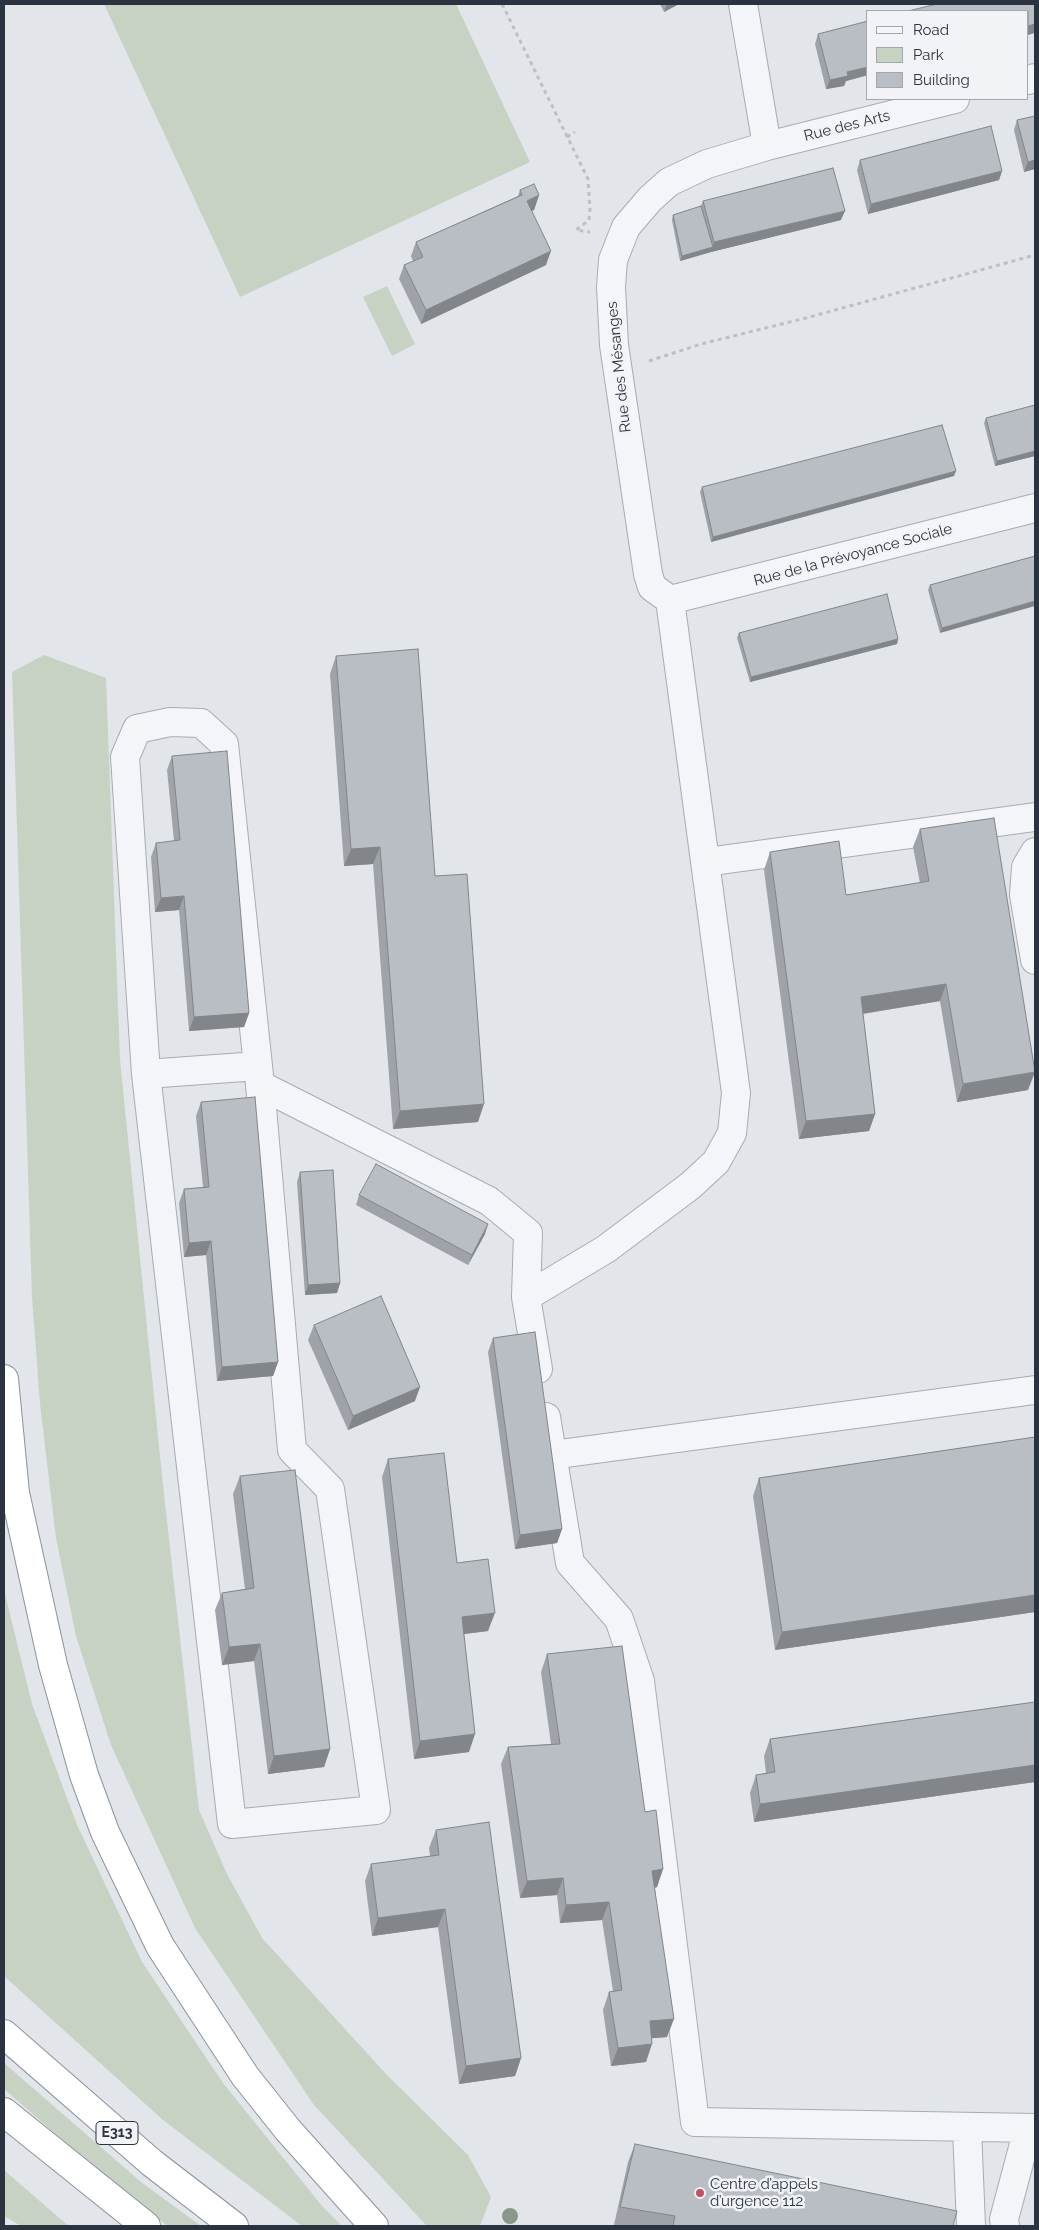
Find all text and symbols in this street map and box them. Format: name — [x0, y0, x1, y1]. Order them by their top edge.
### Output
legend — [866, 10, 1029, 100]
text: Road — [913, 21, 949, 39]
text: Park — [913, 46, 944, 64]
text: Building — [913, 71, 970, 89]
street label: Rue des Arts — [802, 107, 892, 145]
street label: Rue des Mésanges — [603, 301, 635, 433]
street label: Rue de la Prévoyance Sociale — [752, 520, 954, 590]
road number: E313 — [96, 2122, 138, 2144]
place label: Centre d’appels d’urgence 112 — [710, 2175, 818, 2210]
marker: Centre d’appels d’urgence 112 — [694, 2187, 706, 2199]

